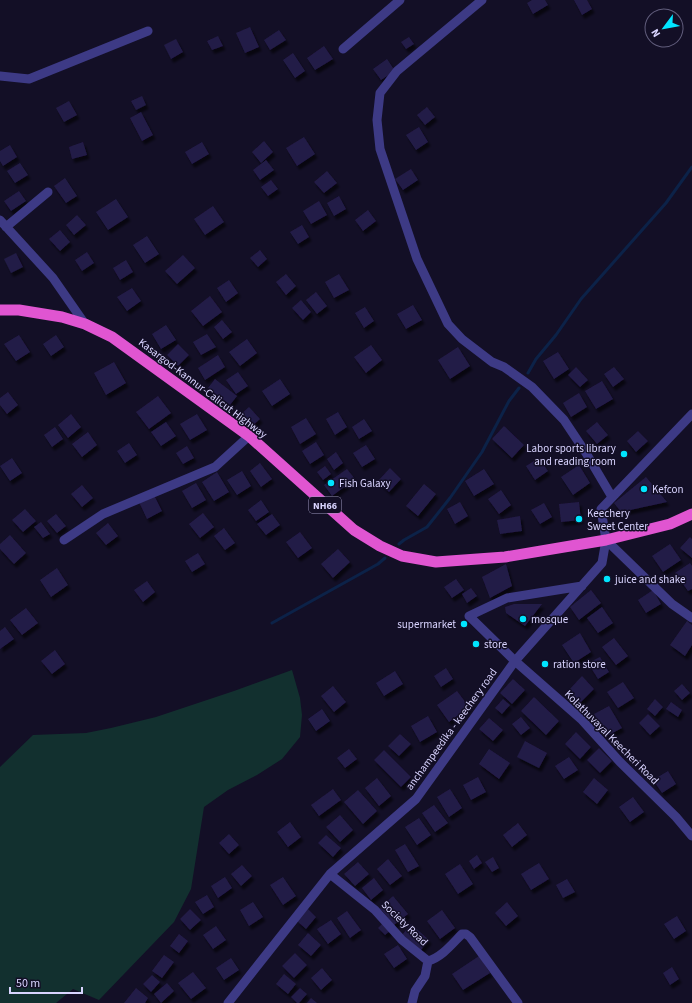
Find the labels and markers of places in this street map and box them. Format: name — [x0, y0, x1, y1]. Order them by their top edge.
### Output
place label: Labor sports library and reading room — [526, 441, 616, 469]
marker: Labor sports library and reading room — [619, 449, 629, 459]
place label: Fish Galaxy — [339, 476, 391, 491]
marker: Fish Galaxy — [326, 478, 336, 488]
place label: Kefcon — [652, 482, 684, 497]
marker: Kefcon — [639, 484, 649, 494]
place label: Keechery Sweet Center — [587, 506, 648, 534]
marker: Keechery Sweet Center — [574, 514, 584, 524]
place label: juice and shake — [614, 572, 686, 587]
marker: juice and shake — [602, 574, 612, 584]
place label: mosque — [531, 612, 569, 627]
marker: mosque — [518, 614, 528, 624]
place label: supermarket — [397, 617, 456, 632]
marker: supermarket — [459, 619, 469, 629]
place label: store — [484, 637, 508, 652]
marker: store — [471, 639, 481, 649]
place label: ration store — [553, 657, 606, 672]
marker: ration store — [540, 659, 550, 669]

